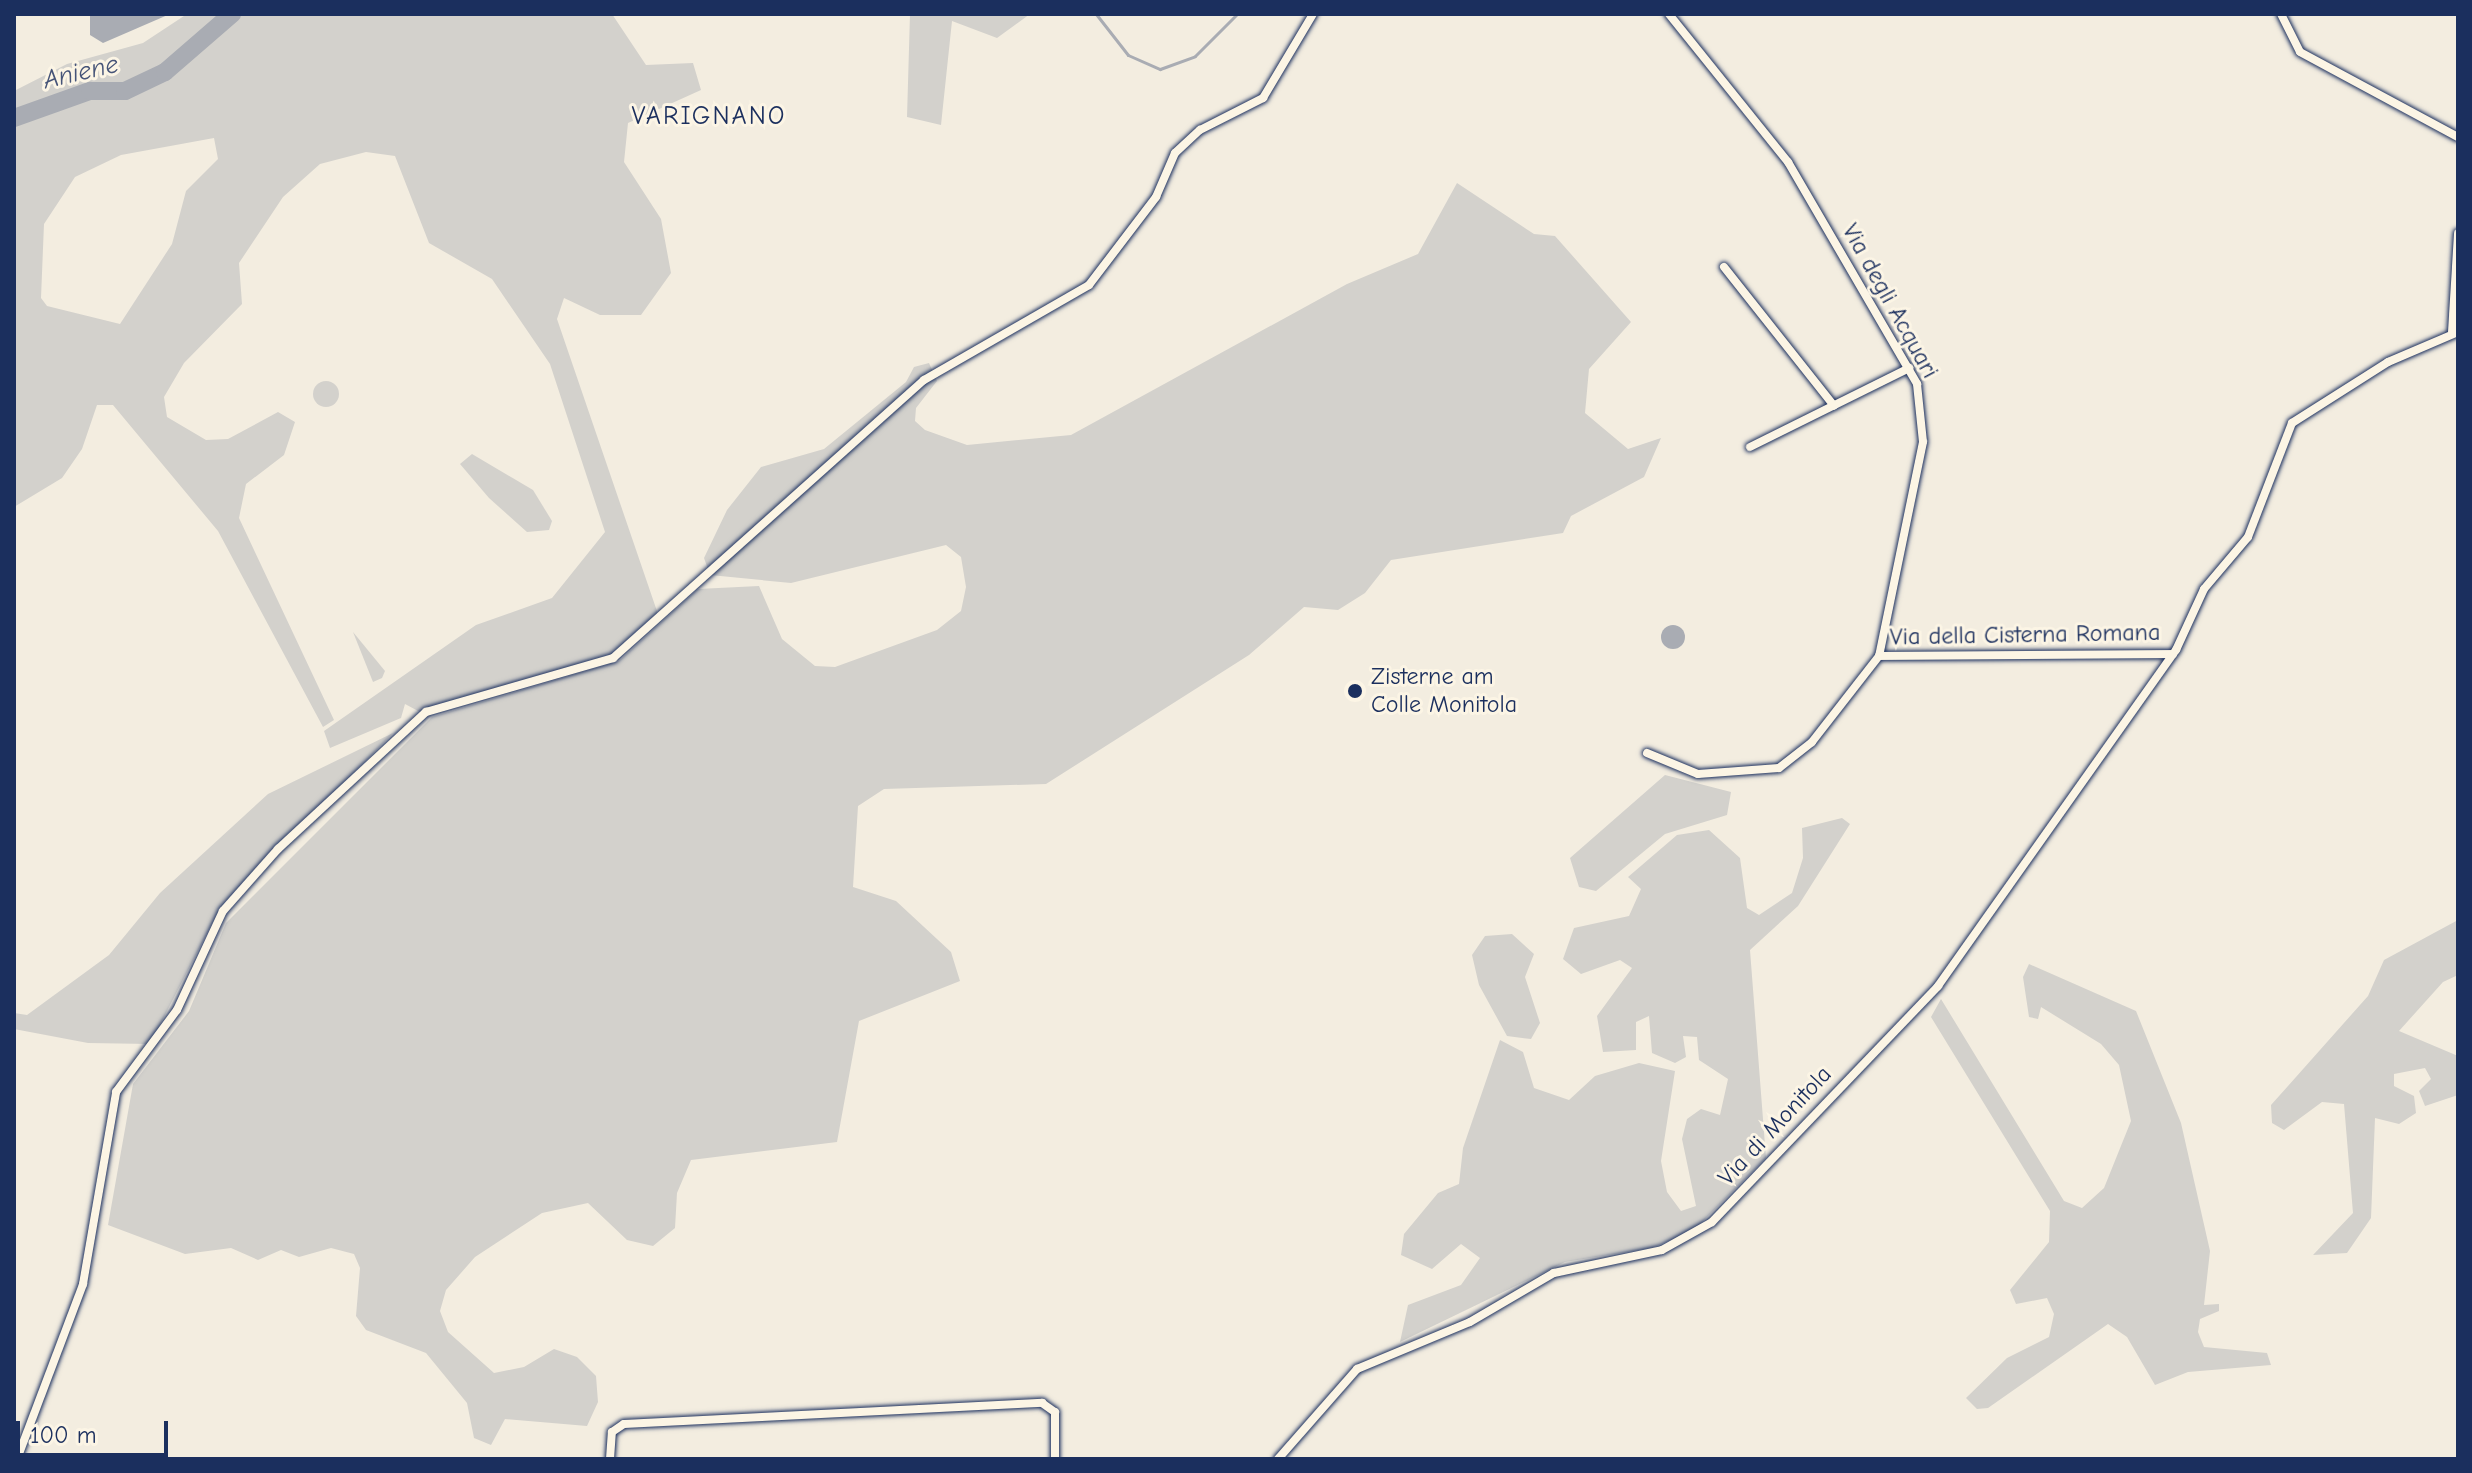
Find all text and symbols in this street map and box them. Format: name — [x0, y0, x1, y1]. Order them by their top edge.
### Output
water label: Aniene — [40, 49, 122, 97]
district label: VARIGNANO — [631, 101, 787, 133]
street label: Via degli Acquari — [1836, 219, 1944, 383]
street label: Via della Cisterna Romana — [1890, 618, 2160, 652]
place label: Zisterne am Colle Monitola — [1371, 663, 1517, 719]
marker: Zisterne am Colle Monitola — [1346, 682, 1364, 700]
street label: Via di Monitola — [1712, 1060, 1838, 1192]
scale bar — [20, 1405, 172, 1455]
text: 100 m — [30, 1421, 97, 1449]

